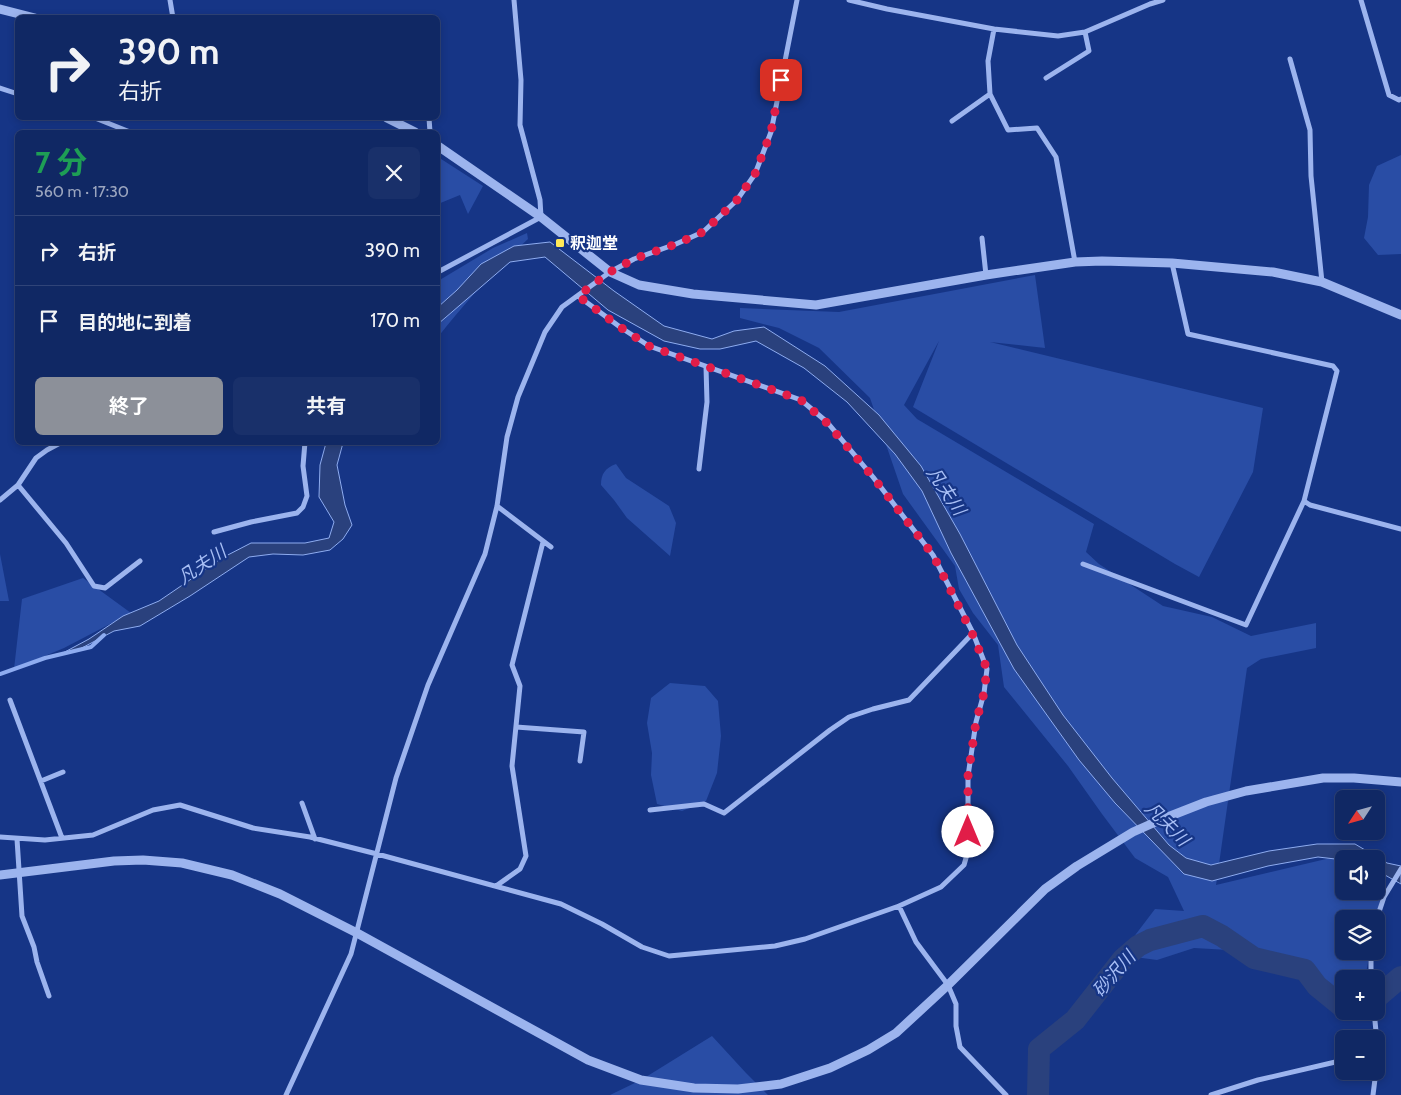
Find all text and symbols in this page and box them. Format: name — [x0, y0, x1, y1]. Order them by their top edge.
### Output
text: 390 m — [118, 30, 220, 73]
icon: right — [35, 35, 100, 100]
pin — [760, 59, 802, 101]
icon: arrive — [767, 66, 795, 94]
text: 右折 — [118, 78, 162, 105]
text: 7 分 — [35, 144, 87, 181]
button: close — [368, 147, 420, 199]
text: 560 m · 17:30 — [35, 182, 129, 201]
place label: 釈迦堂 — [570, 234, 618, 253]
icon: right — [35, 237, 63, 265]
marker: 釈迦堂 — [554, 237, 566, 249]
text: 390 m — [365, 239, 420, 262]
text: 右折 — [78, 241, 116, 264]
icon: arrive — [35, 307, 63, 335]
text: 170 m — [370, 309, 420, 332]
text: 目的地に到着 — [78, 311, 192, 334]
button: 終了 — [35, 377, 223, 435]
button: 共有 — [233, 377, 420, 435]
water label: 凡夫川 — [922, 462, 971, 521]
water label: 凡夫川 — [173, 540, 232, 589]
north arrow — [1335, 790, 1385, 840]
map controls — [1335, 790, 1385, 1080]
water label: 凡夫川 — [1140, 797, 1195, 852]
position arrow — [941, 805, 993, 857]
button: sound — [1335, 850, 1385, 900]
button: layers — [1335, 910, 1385, 960]
water label: 砂沢川 — [1088, 945, 1141, 1002]
button: + — [1335, 970, 1385, 1020]
button: − — [1335, 1030, 1385, 1080]

